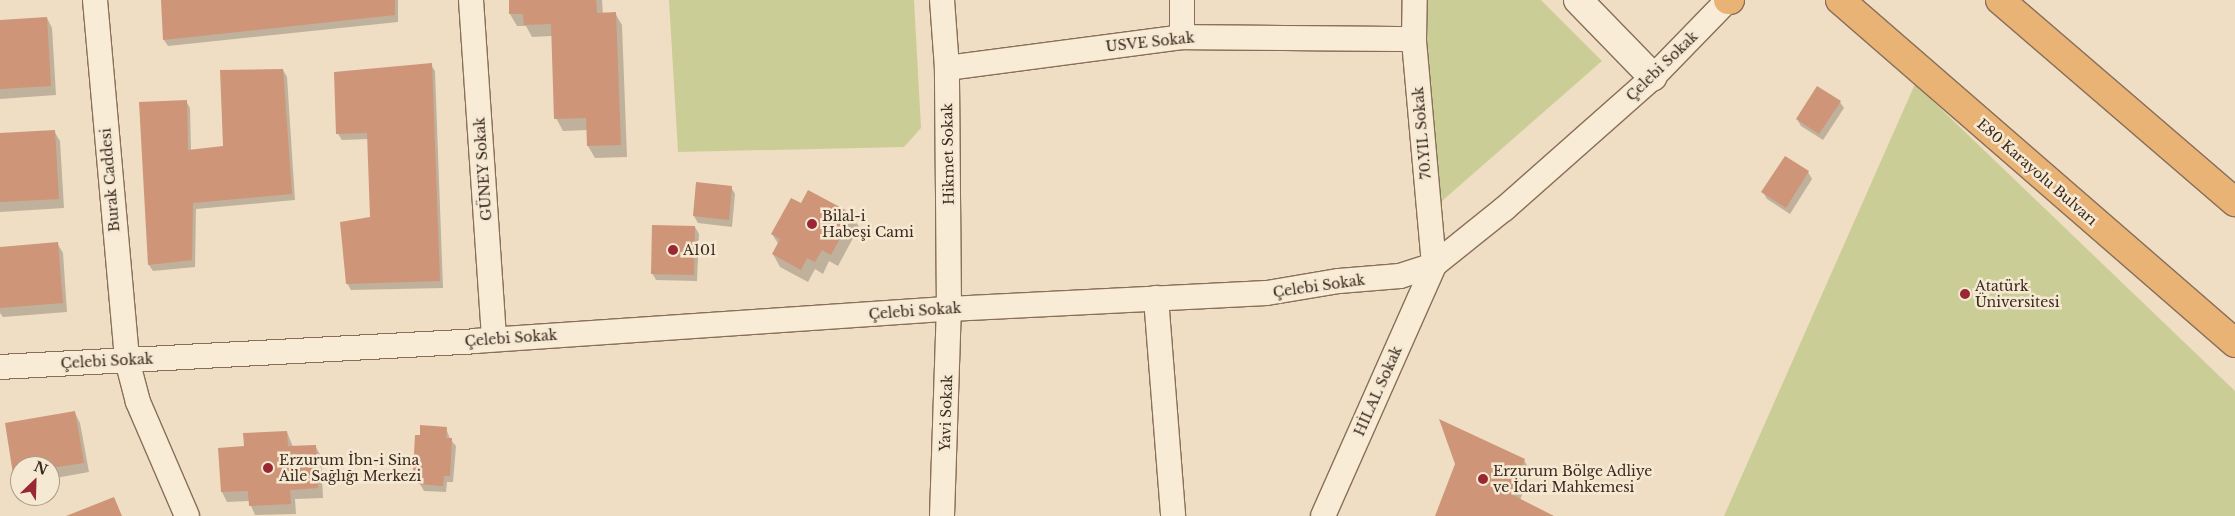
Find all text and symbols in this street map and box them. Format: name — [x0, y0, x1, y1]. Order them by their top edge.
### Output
street label: Çelebi Sokak — [1623, 28, 1701, 104]
street label: USVE Sokak — [1105, 29, 1195, 55]
street label: 70.YIL Sokak — [1410, 86, 1434, 180]
street label: Hikmet Sokak — [939, 103, 957, 205]
street label: E80 Karayolu Bulvarı — [1974, 115, 2100, 229]
street label: GÜNEY Sokak — [471, 116, 495, 222]
street label: Burak Caddesi — [97, 127, 123, 233]
place label: Bilal-i Habeşi Cami — [822, 208, 914, 240]
marker: Bilal-i Habeşi Cami — [806, 218, 818, 230]
place label: A101 — [683, 242, 716, 258]
marker: A101 — [667, 244, 679, 256]
street label: Çelebi Sokak — [1272, 271, 1366, 301]
place label: Atatürk Üniversitesi — [1975, 278, 2059, 310]
marker: Atatürk Üniversitesi — [1959, 288, 1971, 300]
street label: Çelebi Sokak — [868, 299, 962, 323]
street label: Çelebi Sokak — [464, 326, 558, 350]
street label: HİLAL Sokak — [1351, 343, 1405, 439]
street label: Çelebi Sokak — [60, 350, 154, 372]
street label: Yavi Sokak — [936, 374, 956, 452]
place label: Erzurum İbn-i Sina Aile Sağlığı Merkezi — [279, 452, 421, 484]
north arrow — [10, 456, 60, 506]
text: N — [31, 457, 50, 479]
marker: Erzurum İbn-i Sina Aile Sağlığı Merkezi — [261, 461, 275, 475]
place label: Erzurum Bölge Adliye ve İdari Mahkemesi — [1493, 463, 1653, 496]
marker: Erzurum Bölge Adliye ve İdari Mahkemesi — [1477, 473, 1489, 485]

